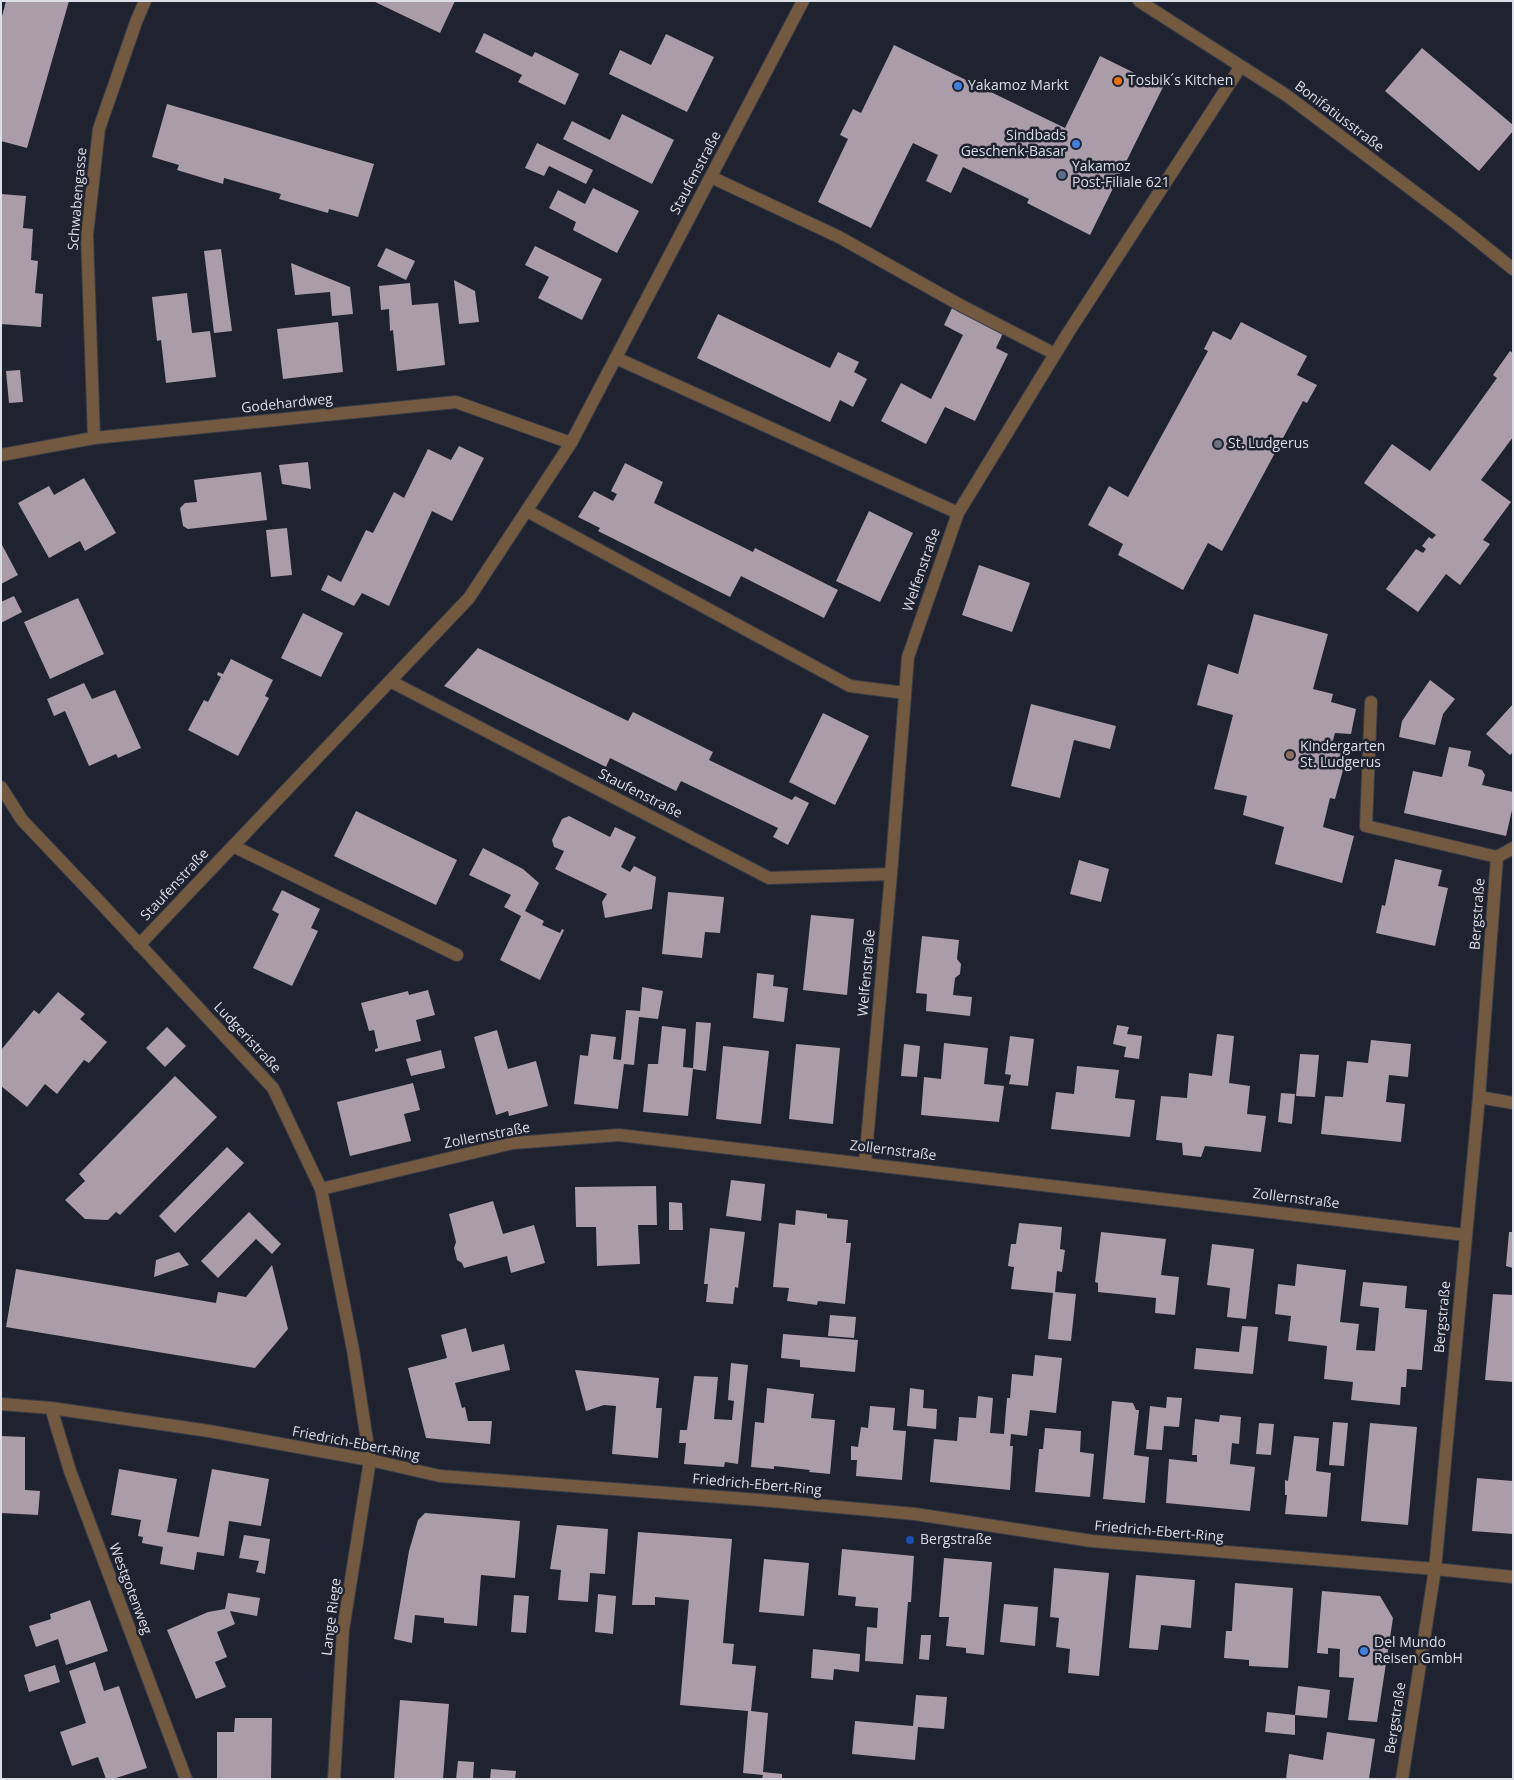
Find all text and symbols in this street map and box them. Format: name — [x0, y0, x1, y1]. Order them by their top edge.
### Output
place label: Tosbik´s Kitchen — [1128, 73, 1233, 89]
marker: Tosbik´s Kitchen — [1112, 75, 1124, 87]
place label: Yakamoz Markt — [968, 78, 1069, 94]
street label: Bonifatiusstraße — [1291, 78, 1387, 156]
marker: Yakamoz Markt — [952, 80, 964, 92]
street label: Staufenstraße — [667, 128, 725, 218]
place label: Sindbads Geschenk-Basar — [961, 128, 1066, 160]
marker: Sindbads Geschenk-Basar — [1070, 138, 1082, 150]
street label: Schwabengasse — [65, 147, 91, 251]
place label: Yakamoz Post-Filiale 621 — [1072, 159, 1170, 192]
marker: Yakamoz Post-Filiale 621 — [1056, 169, 1068, 181]
street label: Godehardweg — [240, 391, 334, 417]
place label: St. Ludgerus — [1228, 436, 1309, 452]
marker: St. Ludgerus — [1212, 438, 1224, 450]
street label: Welfenstraße — [900, 526, 944, 614]
place label: Kindergarten St. Ludgerus — [1300, 739, 1385, 772]
marker: Kindergarten St. Ludgerus — [1284, 749, 1296, 761]
street label: Staufenstraße — [595, 766, 685, 822]
street label: Staufenstraße — [138, 846, 212, 924]
street label: Bergstraße — [1467, 878, 1489, 950]
street label: Welfenstraße — [855, 929, 879, 1017]
street label: Ludgeristraße — [210, 999, 284, 1077]
street label: Zollernstraße — [442, 1119, 532, 1153]
street label: Zollernstraße — [849, 1137, 937, 1165]
street label: Zollernstraße — [1252, 1185, 1340, 1213]
street label: Bergstraße — [1431, 1280, 1455, 1354]
street label: Friedrich-Ebert-Ring — [291, 1423, 421, 1465]
street label: Friedrich-Ebert-Ring — [692, 1471, 822, 1499]
street label: Friedrich-Ebert-Ring — [1094, 1518, 1224, 1546]
place label: Bergstraße — [920, 1532, 992, 1548]
marker: Bergstraße — [904, 1534, 916, 1546]
street label: Westgotenweg — [105, 1541, 155, 1637]
street label: Lange Riege — [319, 1577, 345, 1657]
place label: Del Mundo Reisen GmbH — [1374, 1635, 1463, 1668]
marker: Del Mundo Reisen GmbH — [1358, 1645, 1370, 1657]
street label: Bergstraße — [1382, 1681, 1410, 1755]

